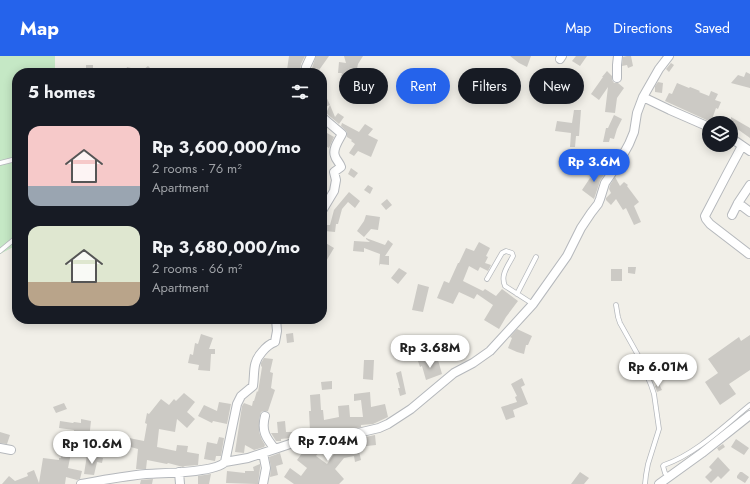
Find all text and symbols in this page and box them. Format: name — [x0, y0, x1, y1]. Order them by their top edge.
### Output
text: Map — [20, 15, 59, 42]
text: Map — [565, 18, 591, 38]
text: Directions — [613, 18, 673, 38]
text: Saved — [695, 18, 730, 38]
chip: Buy — [339, 68, 388, 104]
chip: Rent — [396, 68, 450, 104]
chip: Filters — [458, 68, 521, 104]
chip: New — [529, 68, 584, 104]
text: 5 homes — [28, 80, 95, 104]
icon: filters — [289, 81, 311, 103]
map controls — [702, 116, 738, 152]
button: layers — [702, 116, 738, 152]
text: Rp 3,600,000/mo — [152, 135, 301, 159]
icon: home — [60, 142, 108, 190]
pin: Rp 3.6M — [557, 149, 631, 183]
text: Rp 3.6M — [568, 152, 620, 171]
text: 2 rooms · 76 m² — [152, 159, 242, 178]
text: Apartment — [152, 178, 209, 197]
text: Rp 3,680,000/mo — [152, 235, 300, 259]
icon: home — [60, 242, 108, 290]
text: 2 rooms · 66 m² — [152, 259, 242, 278]
text: Apartment — [152, 278, 209, 297]
pin: Rp 3.68M — [389, 335, 471, 369]
text: Rp 3.68M — [400, 338, 460, 357]
pin: Rp 6.01M — [617, 354, 699, 388]
text: Rp 6.01M — [628, 357, 688, 376]
pin: Rp 7.04M — [287, 428, 369, 462]
pin: Rp 10.6M — [51, 431, 133, 465]
text: Rp 7.04M — [298, 431, 358, 450]
text: Rp 10.6M — [62, 434, 122, 453]

